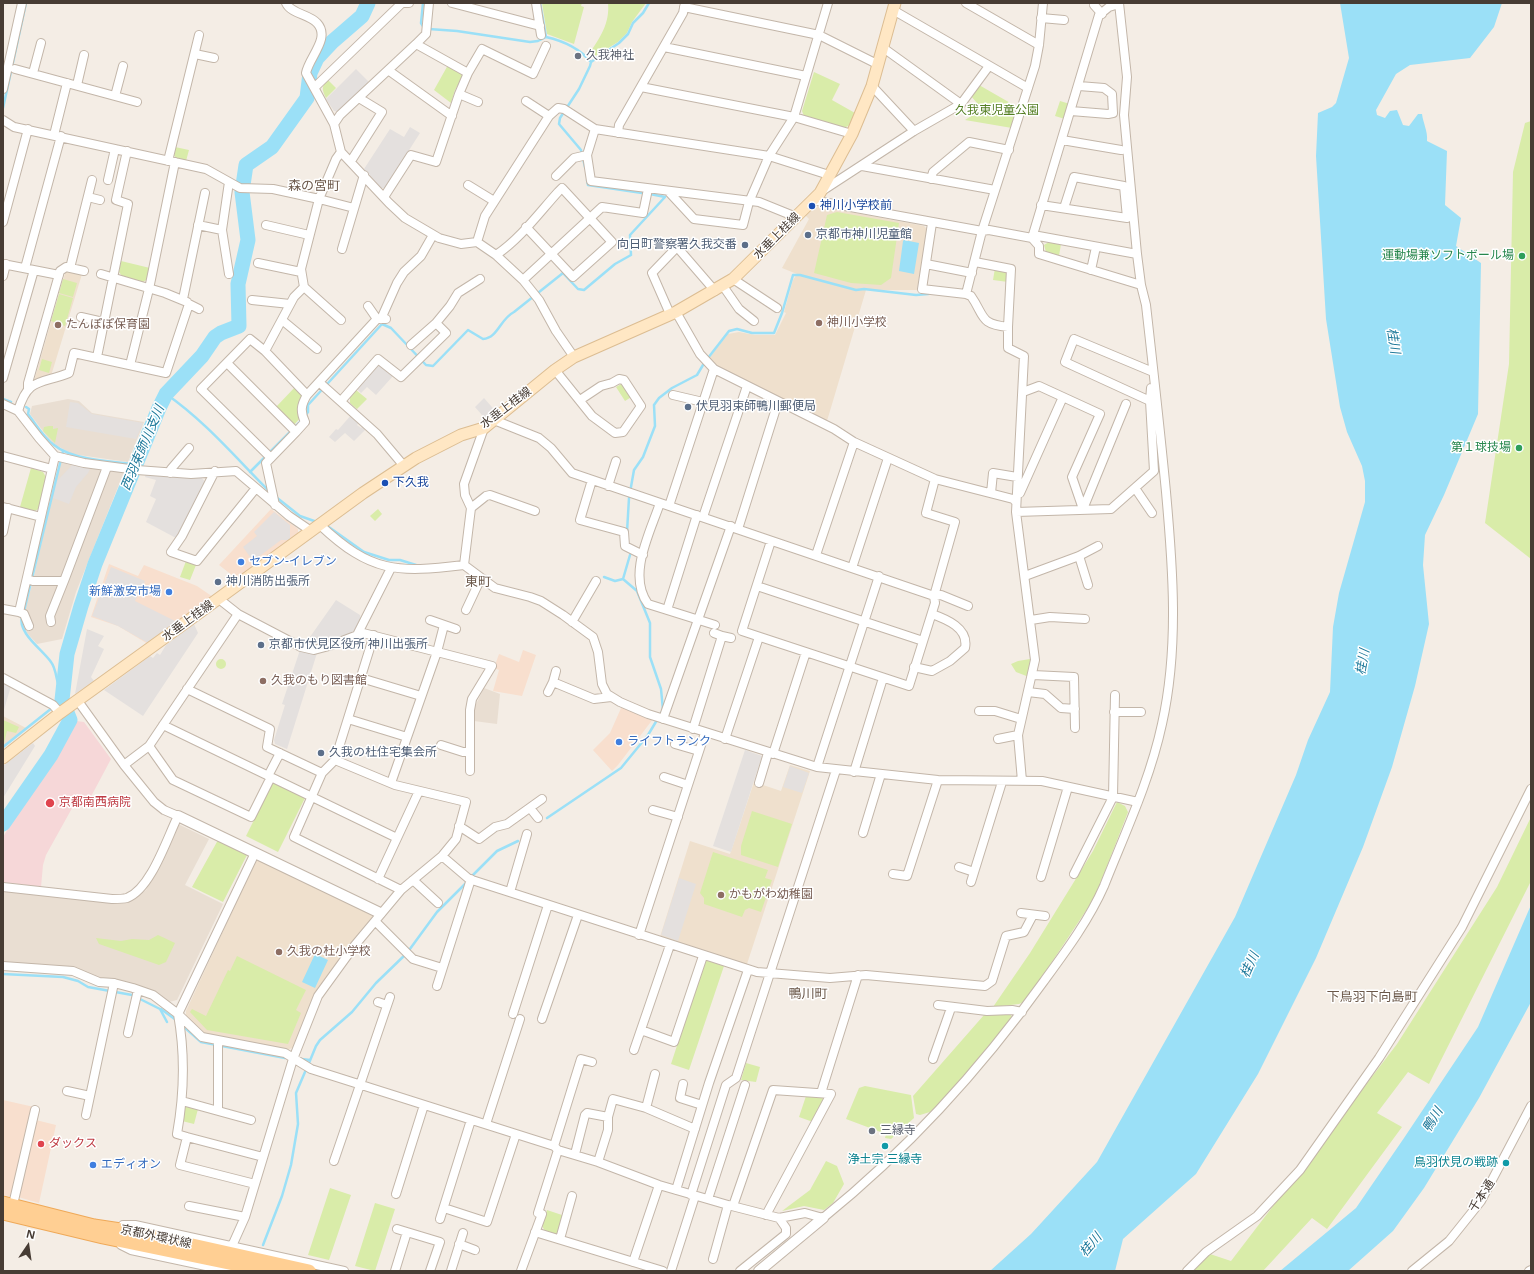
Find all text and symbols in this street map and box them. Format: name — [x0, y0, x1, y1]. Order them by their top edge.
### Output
place label: 久我神社 — [586, 49, 634, 63]
marker: 久我神社 — [573, 51, 583, 61]
park label: 久我東児童公園 — [955, 104, 1039, 118]
district label: 森の宮町 — [288, 178, 340, 194]
place label: 神川小学校前 — [820, 199, 892, 213]
marker: 神川小学校前 — [807, 201, 817, 211]
street label: 水垂上桂線 — [751, 210, 803, 262]
place label: 京都市神川児童館 — [816, 228, 912, 242]
marker: 京都市神川児童館 — [803, 230, 813, 240]
place label: 向日町警察署久我交番 — [617, 238, 737, 252]
marker: 向日町警察署久我交番 — [740, 240, 750, 250]
place label: 運動場兼ソフトボール場 — [1382, 249, 1514, 263]
marker: 運動場兼ソフトボール場 — [1517, 251, 1527, 261]
place label: 神川小学校 — [827, 316, 887, 330]
place label: たんぽぽ保育園 — [66, 318, 150, 332]
marker: 神川小学校 — [814, 318, 824, 328]
marker: たんぽぽ保育園 — [53, 320, 63, 330]
water label: 桂川 — [1383, 327, 1403, 355]
street label: 水垂上桂線 — [478, 384, 534, 432]
place label: 伏見羽束師鴨川郵便局 — [696, 400, 816, 414]
marker: 伏見羽束師鴨川郵便局 — [683, 402, 693, 412]
water label: 西羽束師川支川 — [118, 403, 168, 493]
place label: 第１球技場 — [1451, 441, 1511, 455]
marker: 第１球技場 — [1514, 443, 1524, 453]
place label: 下久我 — [393, 476, 429, 490]
marker: 下久我 — [380, 478, 390, 488]
place label: セブン-イレブン — [249, 555, 337, 569]
marker: セブン-イレブン — [236, 557, 246, 567]
district label: 東町 — [465, 574, 491, 590]
place label: 神川消防出張所 — [226, 575, 310, 589]
marker: 神川消防出張所 — [213, 577, 223, 587]
place label: 新鮮激安市場 — [89, 585, 161, 599]
marker: 新鮮激安市場 — [164, 587, 174, 597]
street label: 水垂上桂線 — [159, 598, 217, 644]
place label: 京都市伏見区役所 神川出張所 — [269, 638, 428, 652]
marker: 京都市伏見区役所 神川出張所 — [256, 640, 266, 650]
water label: 桂川 — [1353, 648, 1373, 676]
place label: 久我のもり図書館 — [271, 674, 367, 688]
marker: 久我のもり図書館 — [258, 676, 268, 686]
place label: ライフトランク — [627, 735, 711, 749]
marker: ライフトランク — [614, 737, 624, 747]
place label: 久我の杜住宅集会所 — [329, 746, 437, 760]
marker: 久我の杜住宅集会所 — [316, 748, 326, 758]
place label: 京都南西病院 — [59, 796, 131, 810]
marker: 京都南西病院 — [44, 797, 56, 809]
place label: かもがわ幼稚園 — [729, 888, 813, 902]
marker: かもがわ幼稚園 — [716, 890, 726, 900]
place label: 久我の杜小学校 — [287, 945, 371, 959]
marker: 久我の杜小学校 — [274, 947, 284, 957]
water label: 桂川 — [1238, 950, 1262, 980]
district label: 鴨川町 — [789, 986, 827, 1002]
district label: 下鳥羽下向島町 — [1327, 989, 1417, 1005]
water label: 鴨川 — [1420, 1105, 1446, 1135]
place label: 三縁寺 — [880, 1124, 916, 1138]
marker: 三縁寺 — [867, 1126, 877, 1136]
place label: ダックス — [49, 1137, 97, 1151]
marker: ダックス — [36, 1139, 46, 1149]
marker: 浄土宗 三縁寺 — [880, 1141, 890, 1151]
place label: 浄土宗 三縁寺 — [847, 1153, 923, 1167]
place label: 鳥羽伏見の戦跡 — [1414, 1156, 1498, 1170]
place label: エディオン — [101, 1158, 161, 1172]
marker: 鳥羽伏見の戦跡 — [1501, 1158, 1511, 1168]
marker: エディオン — [88, 1160, 98, 1170]
street label: 千本通 — [1466, 1177, 1498, 1215]
street label: 京都外環状線 — [119, 1222, 193, 1252]
north arrow — [8, 1226, 48, 1266]
text: N — [25, 1226, 37, 1242]
water label: 桂川 — [1077, 1230, 1105, 1260]

